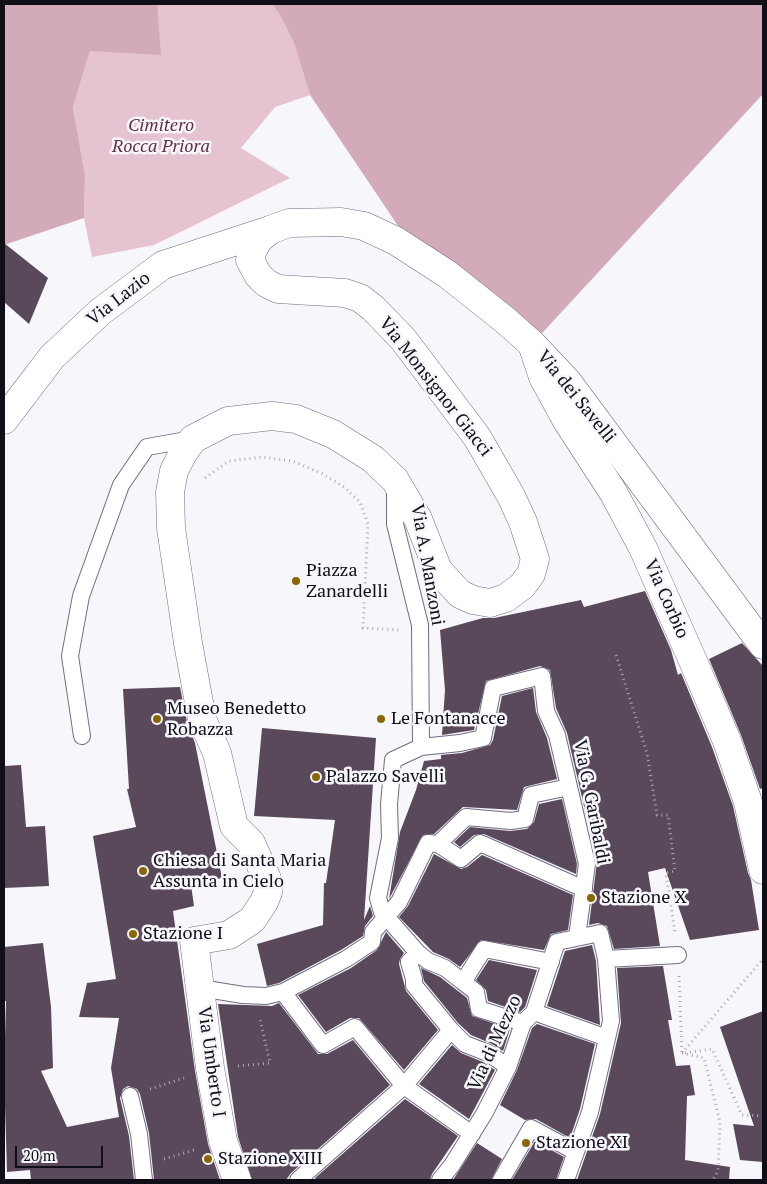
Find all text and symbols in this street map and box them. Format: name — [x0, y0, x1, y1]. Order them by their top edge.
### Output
park label: Cimitero Rocca Priora — [112, 115, 210, 158]
street label: Via Lazio — [83, 268, 155, 330]
street label: Via Monsignor Giacci — [374, 313, 496, 461]
street label: Via dei Savelli — [532, 346, 620, 448]
street label: Via A. Manzoni — [406, 503, 448, 627]
street label: Via Corbio — [639, 556, 693, 642]
place label: Piazza Zanardelli — [306, 560, 388, 602]
marker: Piazza Zanardelli — [290, 575, 302, 587]
place label: Museo Benedetto Robazza — [167, 698, 306, 741]
place label: Le Fontanacce — [391, 708, 505, 730]
marker: Museo Benedetto Robazza — [151, 713, 163, 725]
marker: Le Fontanacce — [375, 713, 387, 725]
street label: Via G. Garibaldi — [568, 738, 614, 866]
place label: Palazzo Savelli — [326, 766, 444, 788]
marker: Palazzo Savelli — [310, 771, 322, 783]
place label: Chiesa di Santa Maria Assunta in Cielo — [153, 850, 326, 892]
marker: Chiesa di Santa Maria Assunta in Cielo — [137, 865, 149, 877]
place label: Stazione X — [601, 887, 687, 909]
marker: Stazione X — [585, 892, 597, 904]
place label: Stazione I — [143, 923, 223, 945]
marker: Stazione I — [127, 928, 139, 940]
street label: Via di Mezzo — [464, 992, 526, 1094]
street label: Via Umberto I — [193, 1005, 229, 1119]
place label: Stazione XI — [536, 1132, 628, 1154]
scale bar — [18, 1136, 105, 1168]
marker: Stazione XI — [520, 1137, 532, 1149]
text: 20 m — [23, 1145, 56, 1165]
place label: Stazione XIII — [218, 1148, 323, 1170]
marker: Stazione XIII — [202, 1153, 214, 1165]

